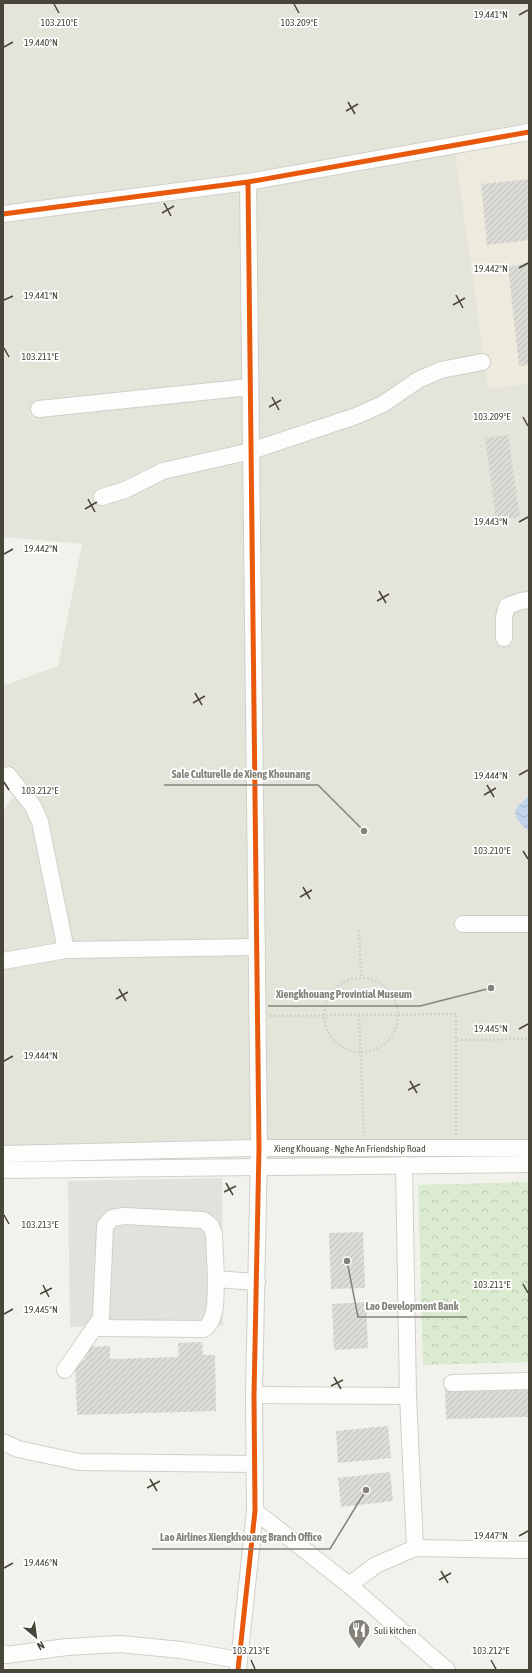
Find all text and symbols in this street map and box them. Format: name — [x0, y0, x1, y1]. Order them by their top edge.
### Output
text: 19.441°N — [474, 9, 508, 20]
text: 103.210°E — [41, 17, 78, 28]
text: 103.209°E — [281, 17, 318, 28]
text: 19.440°N — [24, 37, 58, 48]
text: 19.442°N — [474, 263, 508, 274]
text: 19.441°N — [24, 290, 58, 301]
text: 103.211°E — [22, 351, 59, 362]
text: 103.209°E — [474, 411, 511, 422]
text: 19.443°N — [474, 516, 508, 527]
text: 19.442°N — [24, 543, 58, 554]
callout: Sale Culturelle de Xieng Khounang — [164, 762, 318, 785]
text: Sale Culturelle de Xieng Khounang — [172, 768, 311, 780]
text: 19.444°N — [474, 770, 508, 781]
text: 103.212°E — [22, 785, 59, 796]
text: 103.210°E — [474, 845, 511, 856]
callout: Xiengkhouang Provintial Museum — [268, 983, 420, 1006]
text: Xiengkhouang Provintial Museum — [275, 988, 412, 1000]
text: 19.445°N — [474, 1023, 508, 1034]
text: 19.444°N — [24, 1050, 58, 1061]
street label: Xieng Khouang - Nghe An Friendship Road — [274, 1143, 426, 1154]
text: 103.213°E — [22, 1219, 59, 1230]
text: 103.211°E — [474, 1279, 511, 1290]
callout: Lao Development Bank — [358, 1294, 467, 1317]
text: Lao Development Bank — [365, 1300, 459, 1312]
text: 19.445°N — [24, 1304, 58, 1315]
callout: Lao Airlines Xiengkhouang Branch Office — [152, 1526, 330, 1549]
text: 19.447°N — [474, 1530, 508, 1541]
text: Lao Airlines Xiengkhouang Branch Office — [160, 1531, 322, 1543]
text: 19.446°N — [24, 1557, 58, 1568]
north arrow — [16, 1617, 56, 1657]
restaurant icon: Suli kitchen — [346, 1617, 372, 1650]
place label: Suli kitchen — [374, 1625, 417, 1636]
text: N — [35, 1639, 47, 1653]
text: 103.213°E — [233, 1645, 270, 1656]
text: 103.212°E — [473, 1645, 510, 1656]

